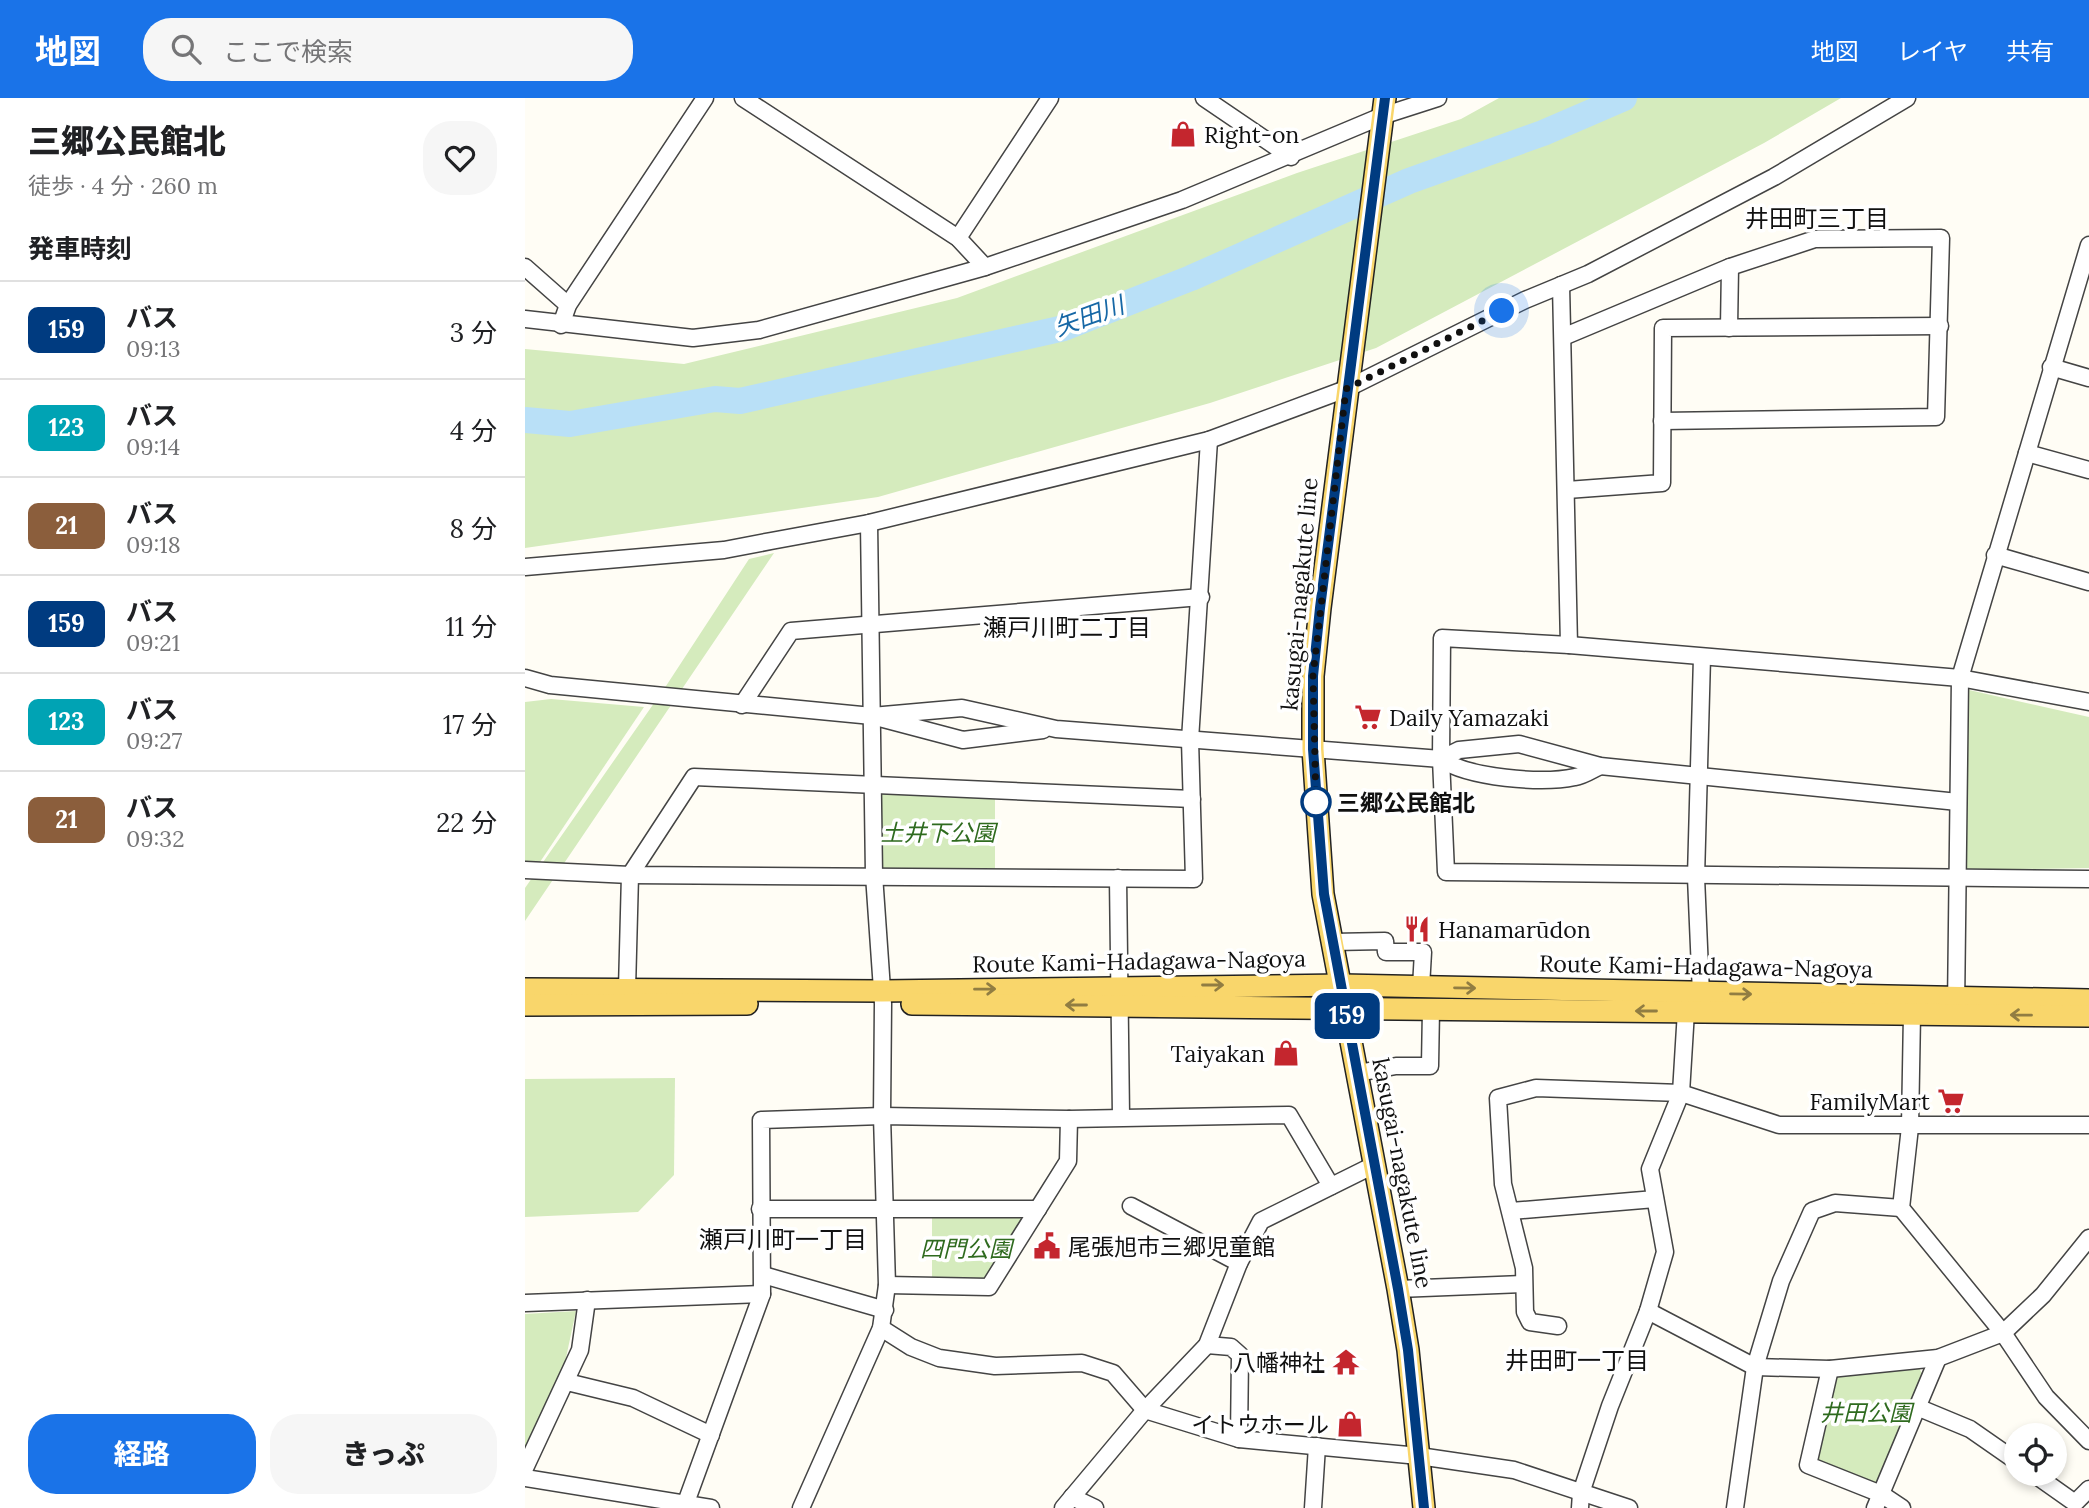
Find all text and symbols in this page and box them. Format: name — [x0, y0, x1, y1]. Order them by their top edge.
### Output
search box — [143, 18, 633, 81]
text: 地図 — [35, 30, 101, 72]
icon: search — [167, 30, 205, 68]
text: ここで検索 — [223, 35, 353, 68]
text: 地図 — [1811, 36, 1859, 67]
text: レイヤ — [1897, 36, 1968, 67]
text: 共有 — [2006, 36, 2054, 67]
shop icon: Right-on — [1168, 119, 1198, 149]
text: 三郷公民館北 — [28, 120, 226, 162]
place label: Right-on — [1204, 120, 1299, 149]
button: heart — [423, 121, 497, 195]
text: 徒歩 · 4 分 · 260 m — [28, 171, 218, 200]
district label: 井田町三丁目 — [1745, 203, 1889, 234]
text: 発車時刻 — [28, 232, 132, 265]
water label: 矢田川 — [1050, 288, 1131, 343]
your location — [1484, 293, 1519, 328]
text: バス — [126, 301, 178, 334]
text: 159 — [48, 314, 85, 345]
text: 3 分 — [450, 316, 497, 349]
text: 09:13 — [126, 334, 181, 363]
text: バス — [126, 399, 178, 432]
text: 123 — [49, 412, 84, 443]
text: 4 分 — [450, 414, 497, 447]
text: 09:14 — [126, 432, 180, 461]
street label: kasugai-nagakute line — [1274, 476, 1324, 712]
text: バス — [126, 497, 178, 530]
text: 21 — [55, 510, 78, 541]
text: 8 分 — [450, 512, 497, 545]
text: 09:18 — [126, 530, 181, 559]
text: バス — [126, 595, 178, 628]
text: 159 — [48, 608, 85, 639]
text: 11 分 — [445, 610, 497, 643]
district label: 瀬戸川町二丁目 — [983, 612, 1151, 643]
text: 09:21 — [126, 628, 180, 657]
text: バス — [126, 693, 178, 726]
supermarket icon: Daily Yamazaki — [1353, 702, 1383, 732]
place label: Daily Yamazaki — [1389, 703, 1549, 732]
text: 123 — [49, 706, 84, 737]
text: 17 分 — [443, 708, 497, 741]
text: 09:27 — [126, 726, 182, 755]
marker: 三郷公民館北 — [1301, 787, 1331, 817]
place label: 三郷公民館北 — [1337, 788, 1475, 817]
text: バス — [126, 791, 178, 824]
text: 21 — [55, 804, 78, 835]
text: 22 分 — [436, 806, 497, 839]
park label: 土井下公園 — [881, 818, 999, 847]
text: 09:32 — [126, 824, 185, 853]
restaurant icon: Hanamarūdon — [1402, 914, 1432, 944]
place label: Hanamarūdon — [1438, 915, 1591, 944]
street label: Route Kami-Hadagawa-Nagoya — [972, 944, 1306, 978]
street label: Route Kami-Hadagawa-Nagoya — [1539, 949, 1873, 983]
one-way arrow — [1201, 978, 1224, 992]
one-way arrow — [973, 982, 996, 996]
one-way arrow — [1453, 982, 1476, 995]
one-way arrow — [1729, 987, 1752, 1001]
line badge: 159 — [1307, 993, 1387, 1039]
one-way arrow — [1065, 999, 1088, 1012]
text: 159 — [1329, 1000, 1365, 1031]
one-way arrow — [1635, 1004, 1658, 1018]
one-way arrow — [2010, 1008, 2033, 1022]
shop icon: Taiyakan — [1271, 1038, 1301, 1068]
place label: Taiyakan — [1170, 1039, 1265, 1068]
street label: kasugai-nagakute line — [1366, 1055, 1440, 1291]
supermarket icon: FamilyMart — [1936, 1086, 1966, 1116]
place label: FamilyMart — [1810, 1087, 1930, 1116]
district label: 瀬戸川町一丁目 — [699, 1224, 867, 1255]
public building icon: 尾張旭市三郷児童館 — [1032, 1231, 1062, 1261]
place label: 尾張旭市三郷児童館 — [1068, 1232, 1275, 1261]
park label: 四門公園 — [920, 1234, 1015, 1263]
district label: 井田町一丁目 — [1505, 1345, 1649, 1376]
temple icon: 八幡神社 — [1331, 1347, 1361, 1377]
place label: 八幡神社 — [1233, 1348, 1325, 1377]
park label: 井田公園 — [1820, 1398, 1915, 1427]
shop icon: イトウホール — [1335, 1409, 1365, 1439]
place label: イトウホール — [1191, 1410, 1329, 1439]
button: 経路 — [28, 1414, 256, 1494]
button: きっぷ — [270, 1414, 497, 1494]
map controls — [2004, 1423, 2067, 1486]
button: locate — [2004, 1423, 2067, 1486]

